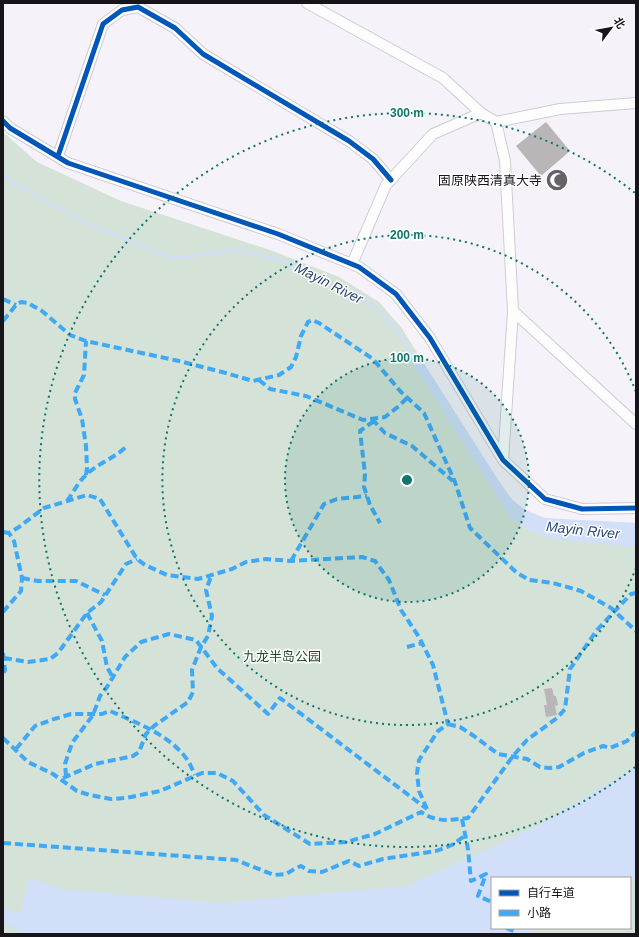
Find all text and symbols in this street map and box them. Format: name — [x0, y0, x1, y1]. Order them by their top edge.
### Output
north arrow — [591, 8, 631, 48]
text: 北 — [611, 15, 627, 31]
text: 300 m — [390, 106, 424, 120]
mosque icon: 固原陕西清真大寺 — [544, 167, 570, 193]
place label: 固原陕西清真大寺 — [438, 173, 542, 188]
text: 200 m — [390, 228, 424, 242]
water label: Mayin River — [292, 259, 367, 308]
text: 100 m — [390, 351, 424, 365]
centre of rings — [400, 473, 414, 487]
water label: Mayin River — [545, 518, 622, 542]
park label: 九龙半岛公园 — [243, 649, 321, 664]
legend — [491, 877, 631, 929]
text: 自行车道 — [527, 886, 575, 900]
text: 小路 — [527, 906, 551, 920]

